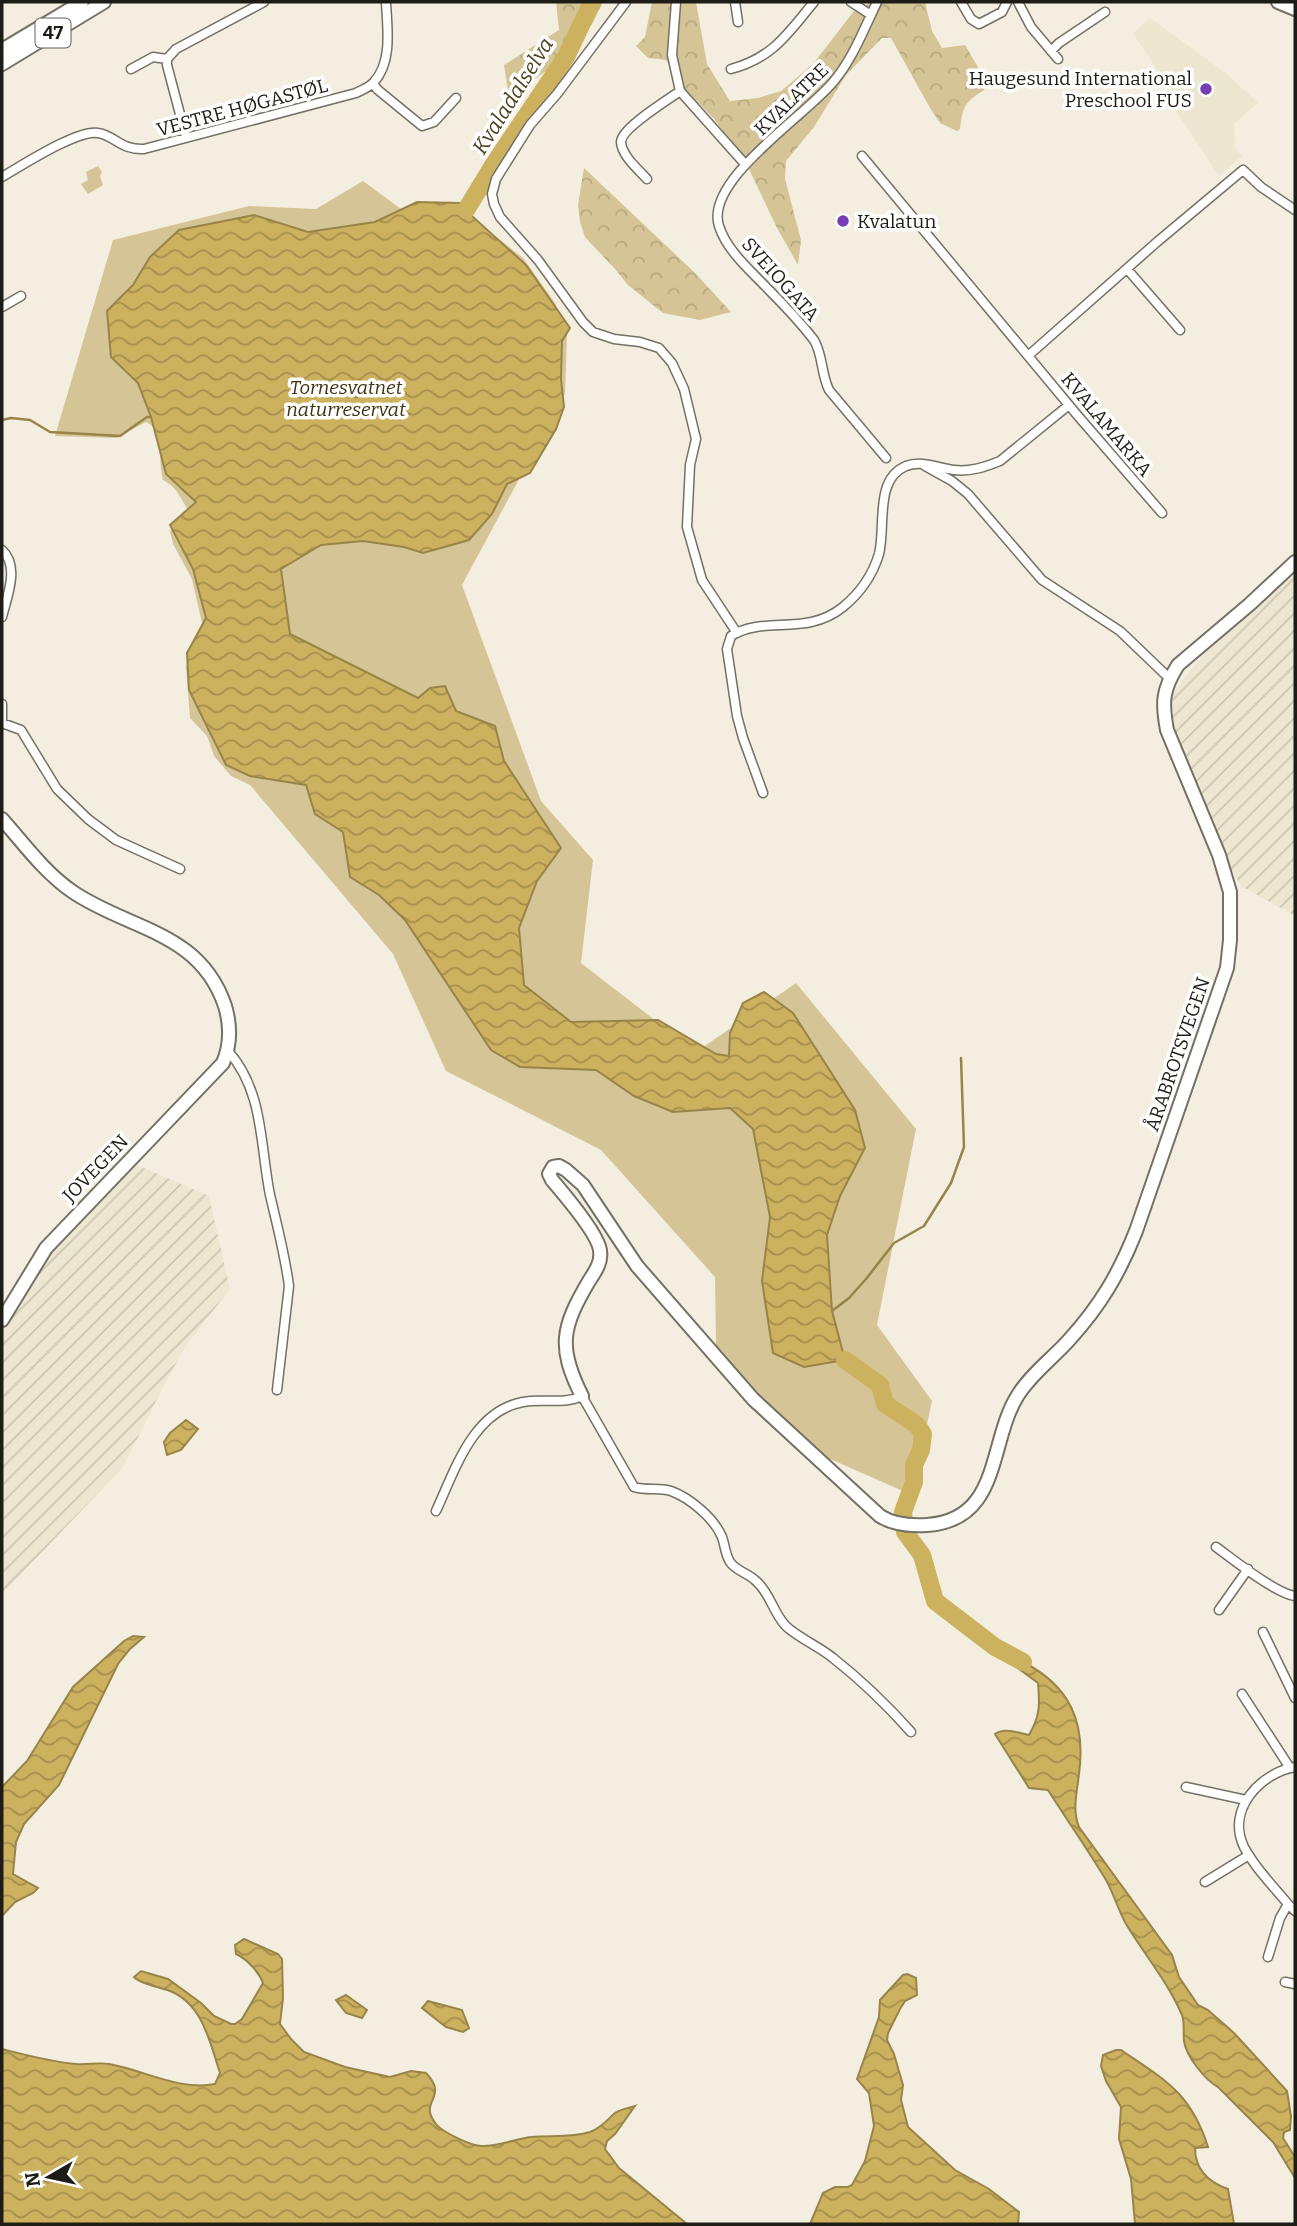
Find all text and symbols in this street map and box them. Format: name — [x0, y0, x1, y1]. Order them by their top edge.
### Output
road number: 47 — [36, 18, 70, 48]
water label: Kvaladalselva — [467, 33, 559, 159]
street label: KVALATRE — [749, 58, 833, 140]
place label: Haugesund International Preschool FUS — [969, 67, 1192, 112]
street label: VESTRE HØGASTØL — [154, 74, 330, 141]
marker: Haugesund International Preschool FUS — [1198, 81, 1214, 97]
place label: Kvalatun — [857, 210, 936, 233]
marker: Kvalatun — [835, 213, 851, 229]
street label: SVEIOGATA — [737, 233, 824, 326]
street label: KVALAMARKA — [1056, 368, 1157, 481]
park label: Tornesvatnet naturreservat — [286, 376, 406, 421]
street label: ÅRABROTSVEGEN — [1140, 974, 1215, 1134]
street label: JOVEGEN — [57, 1130, 133, 1207]
north arrow — [14, 2142, 84, 2212]
text: N — [20, 2170, 45, 2189]

